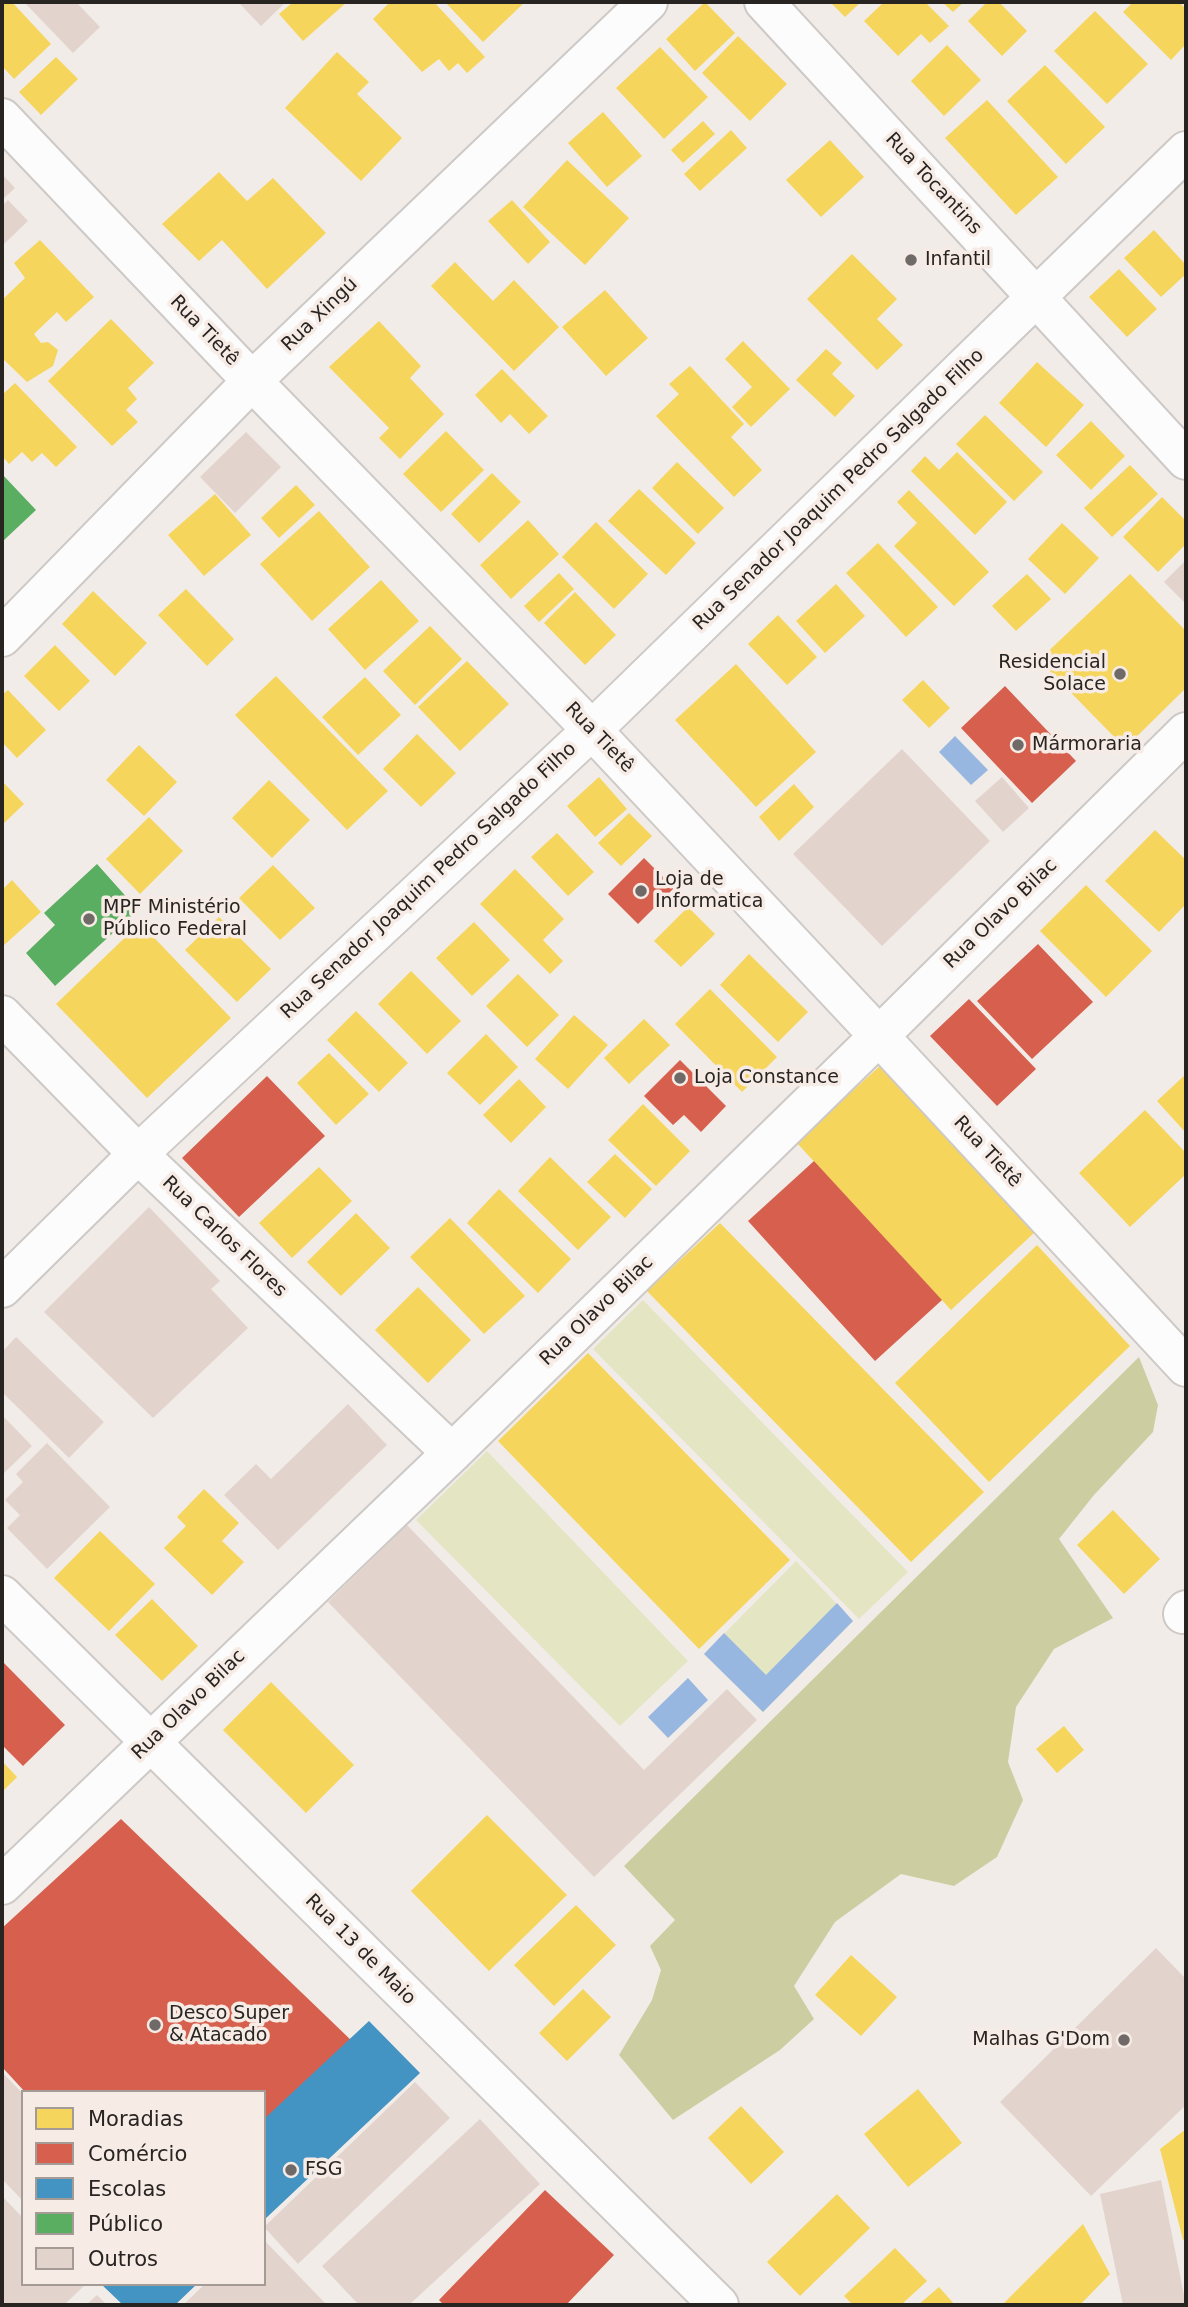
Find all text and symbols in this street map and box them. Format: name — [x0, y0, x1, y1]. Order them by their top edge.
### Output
street label: Rua Tocantins — [880, 128, 986, 240]
place label: Infantil — [925, 249, 991, 271]
marker: Infantil — [903, 252, 919, 268]
street label: Rua Xingú — [277, 273, 363, 357]
street label: Rua Tietê — [165, 291, 243, 371]
street label: Rua Senador Joaquim Pedro Salgado Filho — [689, 344, 989, 636]
place label: Residencial Solace — [998, 652, 1106, 696]
marker: Residencial Solace — [1112, 666, 1128, 682]
street label: Rua Tietê — [560, 698, 638, 778]
place label: Mármoraria — [1032, 734, 1142, 756]
marker: Mármoraria — [1010, 737, 1026, 753]
street label: Rua Senador Joaquim Pedro Salgado Filho — [277, 738, 581, 1024]
street label: Rua Olavo Bilac — [940, 854, 1062, 974]
place label: Loja de Informatica — [655, 869, 763, 913]
marker: Loja de Informatica — [633, 883, 649, 899]
place label: MPF Ministério Público Federal — [103, 897, 247, 941]
marker: MPF Ministério Público Federal — [81, 911, 97, 927]
place label: Loja Constance — [694, 1067, 839, 1089]
marker: Loja Constance — [672, 1070, 688, 1086]
street label: Rua Tietê — [948, 1112, 1026, 1192]
street label: Rua Carlos Flores — [157, 1172, 291, 1302]
street label: Rua Olavo Bilac — [536, 1251, 658, 1371]
street label: Rua Olavo Bilac — [128, 1645, 250, 1765]
street label: Rua 13 de Maio — [300, 1890, 420, 2010]
place label: Desco Super & Atacado — [169, 2003, 289, 2047]
marker: Desco Super & Atacado — [147, 2017, 163, 2033]
place label: Malhas G'Dom — [972, 2029, 1110, 2051]
marker: Malhas G'Dom — [1116, 2032, 1132, 2048]
legend — [21, 2090, 266, 2286]
text: Moradias — [88, 2107, 183, 2131]
text: Comércio — [88, 2142, 187, 2166]
place label: FSG — [305, 2159, 342, 2181]
marker: FSG — [283, 2162, 299, 2178]
text: Escolas — [88, 2177, 166, 2201]
text: Público — [88, 2212, 163, 2236]
text: Outros — [88, 2247, 158, 2271]

